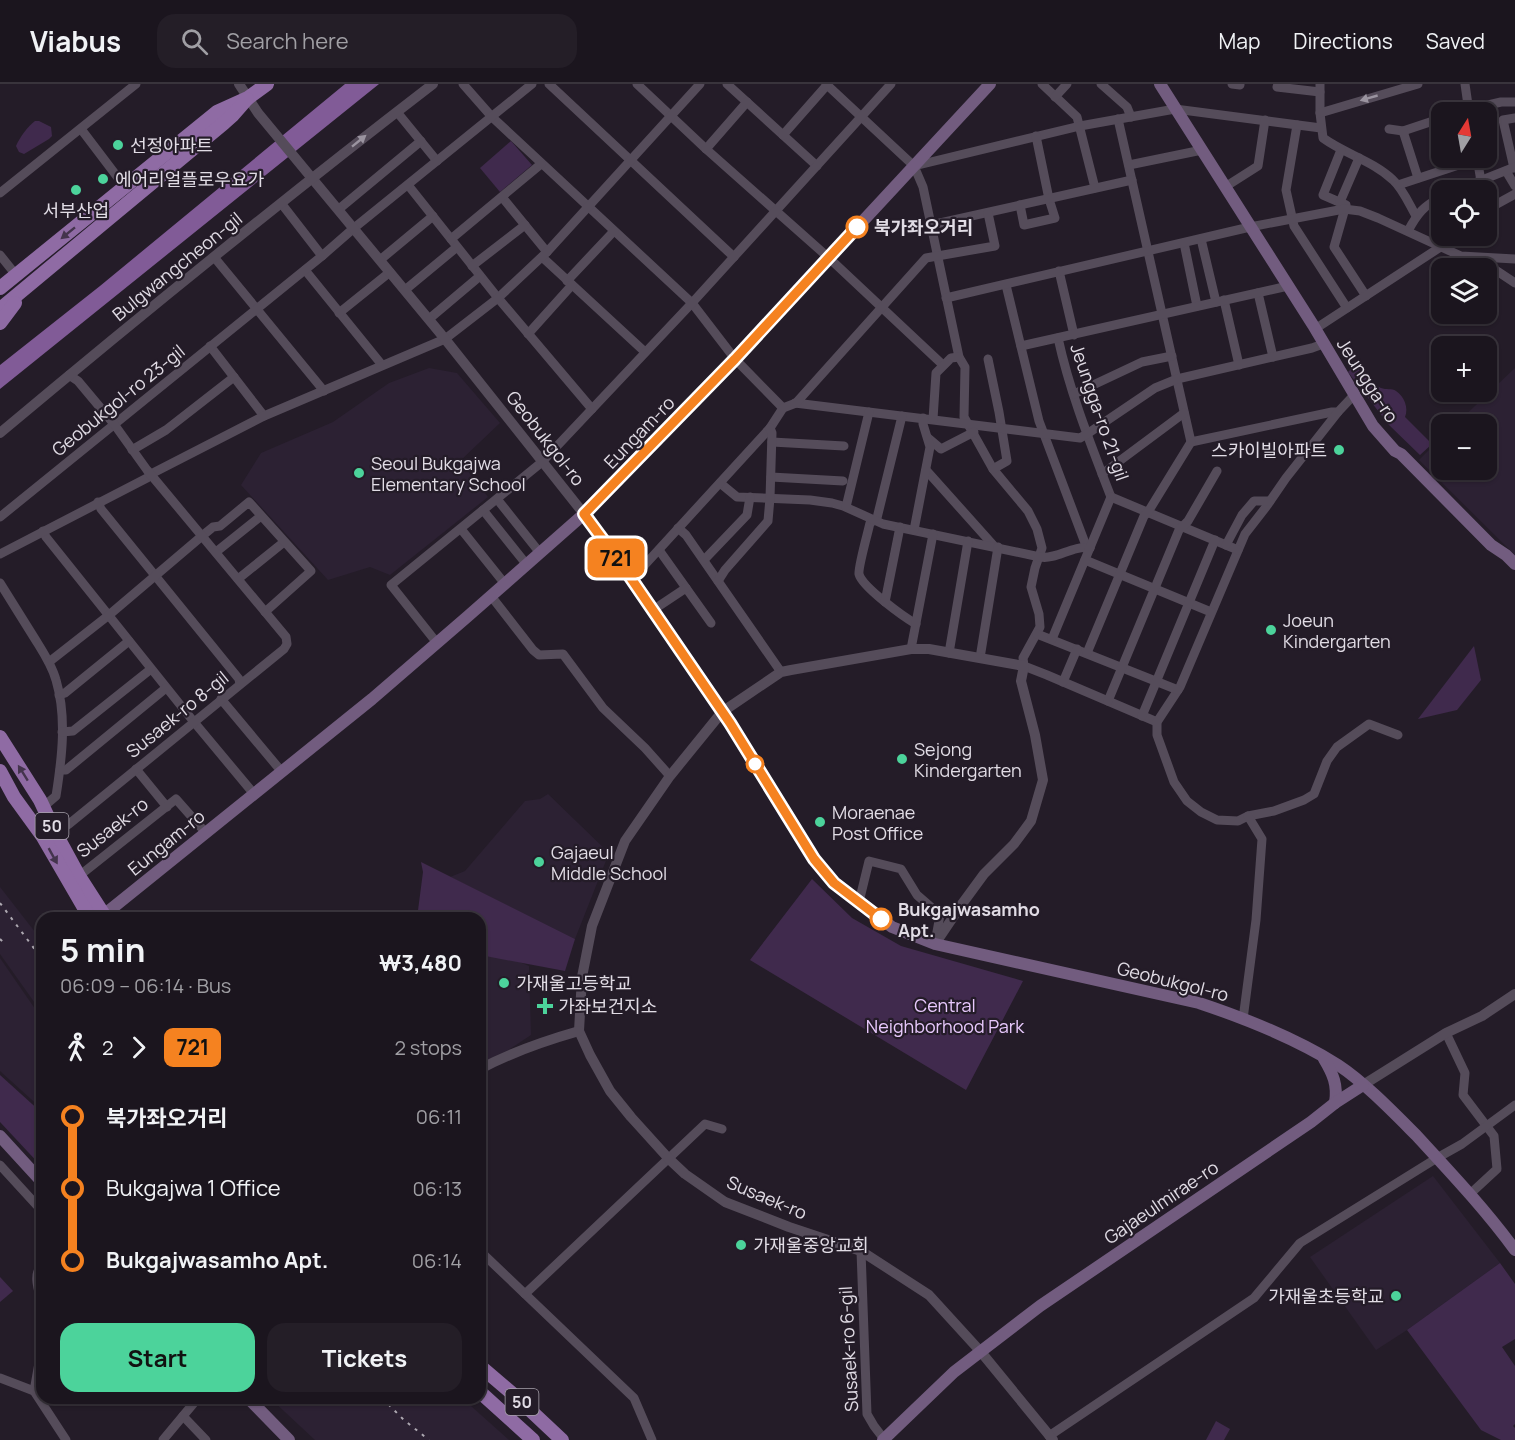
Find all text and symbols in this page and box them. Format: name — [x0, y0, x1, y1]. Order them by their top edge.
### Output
search box — [157, 14, 577, 68]
text: Viabus — [30, 22, 121, 60]
icon: search — [178, 25, 211, 58]
text: Search here — [226, 26, 349, 56]
text: Map — [1219, 27, 1260, 55]
text: Directions — [1293, 27, 1393, 55]
text: Saved — [1426, 27, 1485, 55]
one-way arrow — [1360, 94, 1378, 103]
north arrow — [1431, 102, 1497, 168]
map controls — [1431, 102, 1497, 480]
place label: 선정아파트 — [130, 133, 213, 157]
one-way arrow — [351, 135, 367, 148]
marker: 선정아파트 — [111, 138, 125, 152]
place label: 에어리얼플로우요가 — [115, 167, 264, 191]
marker: 에어리얼플로우요가 — [96, 172, 110, 186]
button: locate — [1431, 180, 1497, 246]
marker: 서부산업 — [69, 183, 83, 197]
place label: 서부산업 — [43, 198, 109, 222]
street label: Bulgwangcheon-gil — [107, 206, 247, 326]
place label: 북가좌오거리 — [874, 215, 973, 239]
marker: 북가좌오거리 — [846, 216, 868, 238]
one-way arrow — [61, 226, 76, 239]
button: layers — [1431, 258, 1497, 324]
street label: Jeungga-ro — [1332, 333, 1404, 427]
button: + — [1431, 336, 1497, 402]
street label: Geobukgol-ro 23-gil — [46, 339, 190, 461]
street label: Jeungga-ro 21-gil — [1065, 340, 1135, 484]
street label: Geobukgol-ro — [501, 386, 591, 490]
street label: Eungam-ro — [598, 391, 680, 473]
button: − — [1431, 414, 1497, 480]
place label: 스카이빌아파트 — [1211, 438, 1327, 462]
marker: 스카이빌아파트 — [1332, 443, 1346, 457]
place label: Seoul Bukgajwa Elementary School — [371, 451, 526, 496]
marker: Seoul Bukgajwa Elementary School — [352, 466, 366, 480]
line badge: 721 — [582, 538, 650, 578]
text: 721 — [600, 544, 632, 572]
place label: Joeun Kindergarten — [1283, 608, 1391, 653]
marker: Joeun Kindergarten — [1264, 623, 1278, 637]
street label: Susaek-ro 8-gil — [121, 665, 233, 763]
place label: Sejong Kindergarten — [914, 737, 1022, 782]
marker: Sejong Kindergarten — [895, 752, 909, 766]
unlabelled marker — [746, 755, 764, 773]
one-way arrow — [17, 765, 28, 781]
street label: Susaek-ro — [71, 791, 153, 863]
place label: Moraenae Post Office — [832, 800, 923, 845]
street label: Eungam-ro — [123, 804, 209, 880]
road number: 50 — [36, 813, 68, 839]
marker: Moraenae Post Office — [813, 815, 827, 829]
place label: Gajaeul Middle School — [551, 840, 667, 885]
one-way arrow — [48, 847, 58, 864]
marker: Gajaeul Middle School — [532, 855, 546, 869]
place label: Bukgajwasamho Apt. — [898, 897, 1040, 942]
marker: Bukgajwasamho Apt. — [870, 908, 892, 930]
text: 5 min — [60, 927, 146, 972]
text: ₩3,480 — [379, 948, 462, 978]
street label: Geobukgol-ro — [1115, 956, 1231, 1006]
place label: 가재울고등학교 — [516, 971, 632, 995]
text: 06:09 – 06:14 · Bus — [60, 972, 231, 999]
marker: 가재울고등학교 — [497, 976, 511, 990]
park label: Central Neighborhood Park — [866, 993, 1025, 1038]
place label: 가좌보건지소 — [558, 994, 657, 1018]
marker: 가좌보건지소 — [536, 997, 554, 1015]
icon: walk — [60, 1031, 93, 1064]
icon: forward — [122, 1031, 155, 1064]
text: 721 — [176, 1033, 209, 1061]
text: 2 — [102, 1034, 113, 1061]
text: 2 stops — [394, 1034, 462, 1061]
text: 북가좌오거리 — [106, 1103, 227, 1133]
text: 06:11 — [416, 1103, 462, 1130]
street label: Gajaeulmirae-ro — [1099, 1155, 1223, 1249]
street label: Susaek-ro — [723, 1169, 811, 1225]
text: Bukgajwa 1 Office — [106, 1173, 281, 1203]
text: 06:13 — [413, 1175, 462, 1202]
place label: 가재울중앙교회 — [753, 1233, 869, 1257]
marker: 가재울중앙교회 — [734, 1238, 748, 1252]
text: Bukgajwasamho Apt. — [106, 1245, 328, 1275]
text: 06:14 — [412, 1247, 462, 1274]
place label: 가재울초등학교 — [1268, 1284, 1384, 1308]
street label: Susaek-ro 6-gil — [833, 1285, 863, 1413]
marker: 가재울초등학교 — [1389, 1289, 1403, 1303]
button: Start — [60, 1323, 255, 1392]
button: Tickets — [267, 1323, 462, 1392]
road number: 50 — [506, 1389, 538, 1415]

